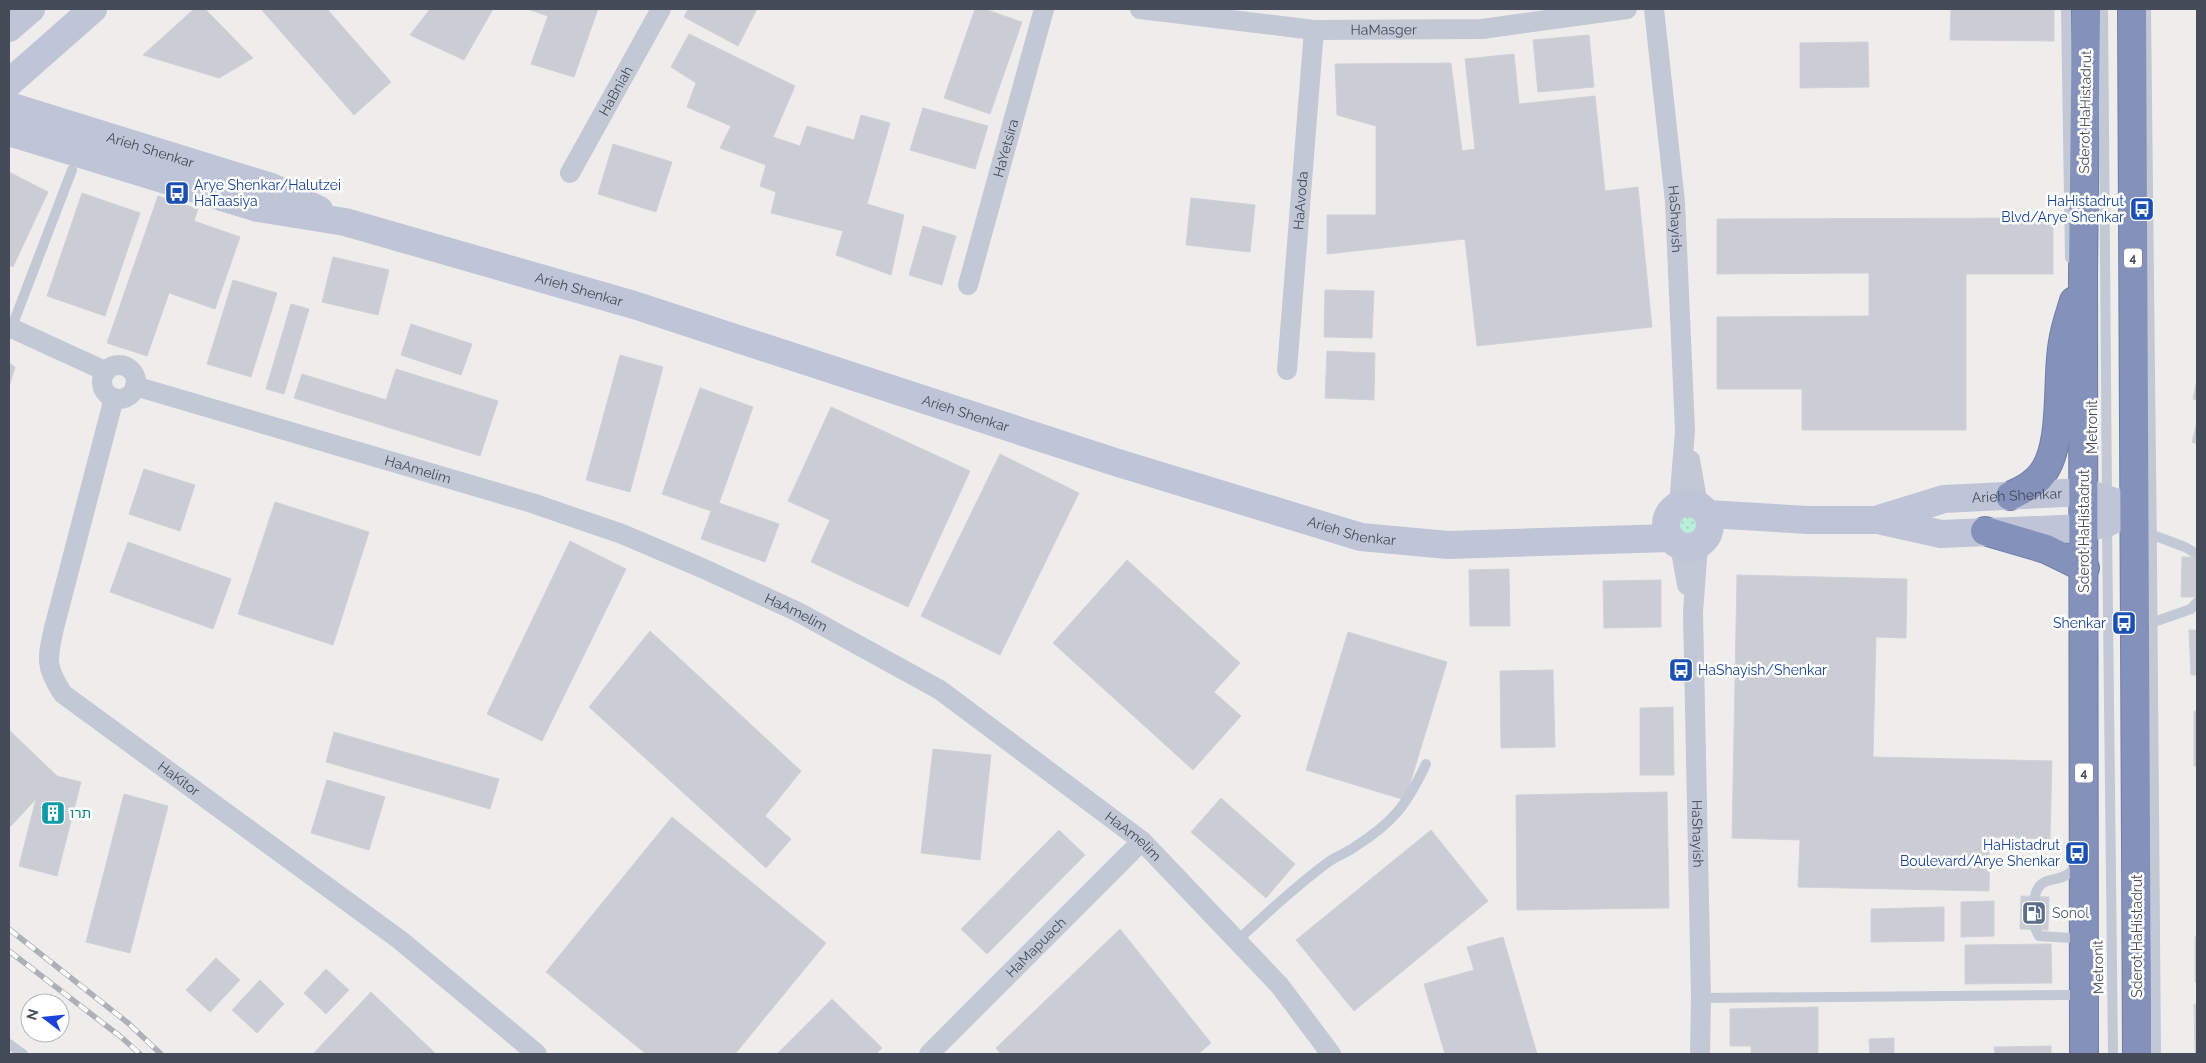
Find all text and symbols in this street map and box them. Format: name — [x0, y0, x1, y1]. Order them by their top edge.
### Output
street label: HaMasger — [1351, 21, 1417, 38]
street label: Sderot HaHistadrut — [2076, 50, 2094, 174]
street label: HaBniah — [595, 63, 636, 118]
street label: HaYetsira — [990, 117, 1021, 179]
street label: Arieh Shenkar — [105, 129, 196, 171]
street label: HaAvoda — [1290, 171, 1311, 230]
place label: Arye Shenkar/Halutzei HaTaasiya — [194, 177, 341, 209]
bus stop icon: Arye Shenkar/Halutzei HaTaasiya — [164, 180, 190, 206]
street label: HaShayish — [1665, 184, 1685, 253]
place label: HaHistadrut Blvd/Arye Shenkar — [2001, 193, 2124, 225]
bus stop icon: HaHistadrut Blvd/Arye Shenkar — [2129, 196, 2155, 222]
road number: 4 — [2124, 248, 2142, 268]
street label: Arieh Shenkar — [533, 269, 625, 309]
street label: Arieh Shenkar — [920, 392, 1011, 435]
street label: Metronit — [2084, 400, 2100, 454]
street label: HaAmelim — [383, 452, 453, 487]
street label: Sderot HaHistadrut — [2076, 469, 2092, 593]
street label: Arieh Shenkar — [1971, 485, 2063, 506]
street label: Arieh Shenkar — [1306, 513, 1397, 548]
street label: HaAmelim — [762, 590, 830, 635]
bus stop icon: Shenkar — [2111, 610, 2137, 636]
place label: Shenkar — [2053, 615, 2106, 631]
bus stop icon: HaShayish/Shenkar — [1668, 657, 1694, 683]
place label: HaShayish/Shenkar — [1698, 662, 1827, 678]
street label: HaKitor — [155, 758, 203, 799]
road number: 4 — [2075, 764, 2093, 782]
building icon: תרו — [40, 800, 66, 826]
street label: HaShayish — [1689, 800, 1706, 868]
place label: תרו — [70, 805, 91, 821]
street label: HaAmelim — [1102, 808, 1165, 864]
place label: HaHistadrut Boulevard/Arye Shenkar — [1900, 837, 2060, 869]
bus stop icon: HaHistadrut Boulevard/Arye Shenkar — [2064, 840, 2090, 866]
street label: Sderot HaHistadrut — [2129, 874, 2145, 998]
fuel station icon: Sonol — [2021, 900, 2047, 926]
place label: Sonol — [2052, 905, 2089, 921]
street label: HaMapuach — [1002, 914, 1069, 981]
street label: Metronit — [2090, 940, 2106, 994]
north arrow — [20, 993, 70, 1043]
text: N — [23, 1007, 42, 1022]

